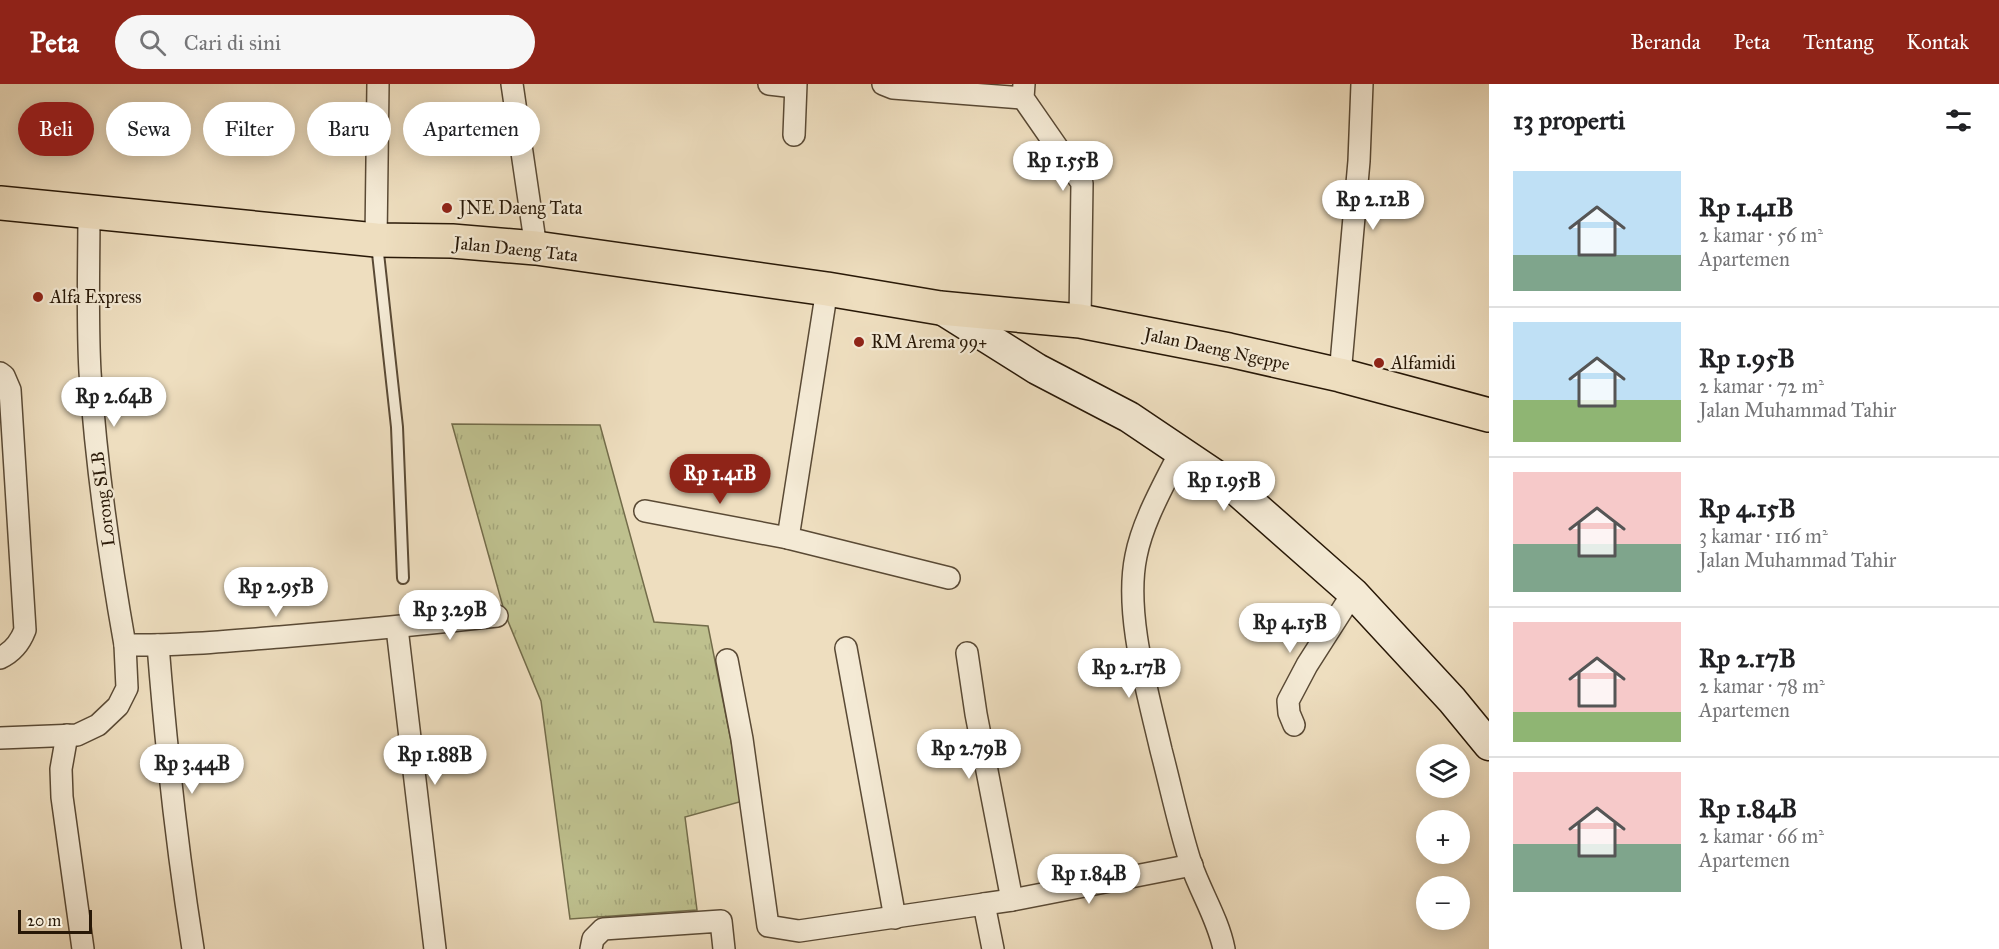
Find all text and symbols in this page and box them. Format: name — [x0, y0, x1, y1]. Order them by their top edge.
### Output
search box — [115, 15, 535, 69]
text: Peta — [30, 25, 79, 60]
icon: search — [136, 26, 169, 59]
text: Cari di sini — [184, 29, 281, 56]
text: Beranda — [1630, 29, 1701, 55]
text: Peta — [1734, 29, 1770, 55]
text: Tentang — [1803, 29, 1873, 55]
text: Kontak — [1906, 29, 1969, 55]
chip: Beli — [18, 102, 94, 156]
chip: Sewa — [106, 102, 191, 156]
chip: Filter — [203, 102, 295, 156]
chip: Baru — [307, 102, 391, 156]
chip: Apartemen — [403, 102, 540, 156]
text: 13 properti — [1513, 104, 1625, 136]
icon: filters — [1942, 104, 1975, 137]
pin: Rp 1.55B — [1001, 141, 1125, 192]
text: Rp 1.55B — [1027, 148, 1099, 172]
pin: Rp 2.12B — [1311, 180, 1435, 231]
text: Rp 2.12B — [1336, 187, 1410, 211]
text: Rp 1.41B — [1699, 191, 1794, 223]
icon: home — [1561, 195, 1633, 267]
place label: JNE Daeng Tata — [457, 197, 583, 220]
marker: JNE Daeng Tata — [440, 201, 454, 215]
text: 2 kamar · 56 m² — [1699, 223, 1823, 247]
street label: Jalan Daeng Tata — [451, 231, 580, 267]
text: Apartemen — [1699, 247, 1790, 271]
place label: Alfa Express — [49, 286, 142, 308]
marker: Alfa Express — [31, 290, 45, 304]
street label: Jalan Daeng Ngeppe — [1140, 322, 1292, 376]
place label: RM Arema 99+ — [871, 331, 987, 353]
marker: RM Arema 99+ — [852, 335, 866, 349]
text: Rp 1.95B — [1699, 342, 1795, 374]
icon: home — [1561, 346, 1633, 418]
place label: Alfamidi — [1390, 352, 1456, 374]
marker: Alfamidi — [1372, 356, 1386, 370]
text: 2 kamar · 72 m² — [1699, 374, 1824, 398]
pin: Rp 2.64B — [52, 377, 176, 428]
text: Rp 2.64B — [75, 384, 153, 408]
text: Jalan Muhammad Tahir — [1699, 398, 1896, 422]
street label: Lorong SLB — [86, 450, 121, 548]
pin: Rp 1.41B — [658, 454, 782, 505]
text: Rp 1.41B — [684, 461, 756, 485]
pin: Rp 1.95B — [1162, 461, 1286, 512]
text: Rp 1.95B — [1187, 468, 1261, 492]
text: Rp 4.15B — [1699, 492, 1796, 524]
icon: home — [1561, 496, 1633, 568]
text: 3 kamar · 116 m² — [1699, 524, 1828, 548]
text: Jalan Muhammad Tahir — [1699, 548, 1896, 572]
pin: Rp 2.95B — [214, 567, 338, 618]
text: Rp 2.95B — [238, 574, 314, 598]
pin: Rp 3.29B — [388, 590, 512, 641]
text: Rp 3.29B — [413, 597, 487, 621]
pin: Rp 4.15B — [1228, 603, 1352, 654]
text: Rp 4.15B — [1253, 610, 1327, 634]
text: Rp 2.17B — [1699, 642, 1796, 674]
icon: home — [1561, 646, 1633, 718]
pin: Rp 2.17B — [1067, 648, 1191, 699]
text: Rp 2.17B — [1092, 655, 1166, 679]
text: 2 kamar · 78 m² — [1699, 674, 1825, 698]
text: Apartemen — [1699, 698, 1790, 722]
pin: Rp 2.79B — [907, 729, 1031, 780]
pin: Rp 1.88B — [373, 735, 497, 786]
text: Rp 2.79B — [931, 736, 1007, 760]
text: Rp 1.88B — [398, 742, 472, 766]
pin: Rp 3.44B — [130, 744, 254, 795]
map controls — [1416, 744, 1470, 930]
button: layers — [1416, 744, 1470, 798]
text: Rp 3.44B — [154, 751, 230, 775]
text: Rp 1.84B — [1699, 792, 1797, 824]
icon: home — [1561, 796, 1633, 868]
button: + — [1416, 810, 1470, 864]
text: 2 kamar · 66 m² — [1699, 824, 1824, 848]
text: Apartemen — [1699, 848, 1790, 872]
pin: Rp 1.84B — [1027, 854, 1151, 905]
text: Rp 1.84B — [1051, 861, 1127, 885]
button: − — [1416, 876, 1470, 930]
scale bar — [18, 907, 92, 934]
text: 20 m — [27, 911, 61, 930]

